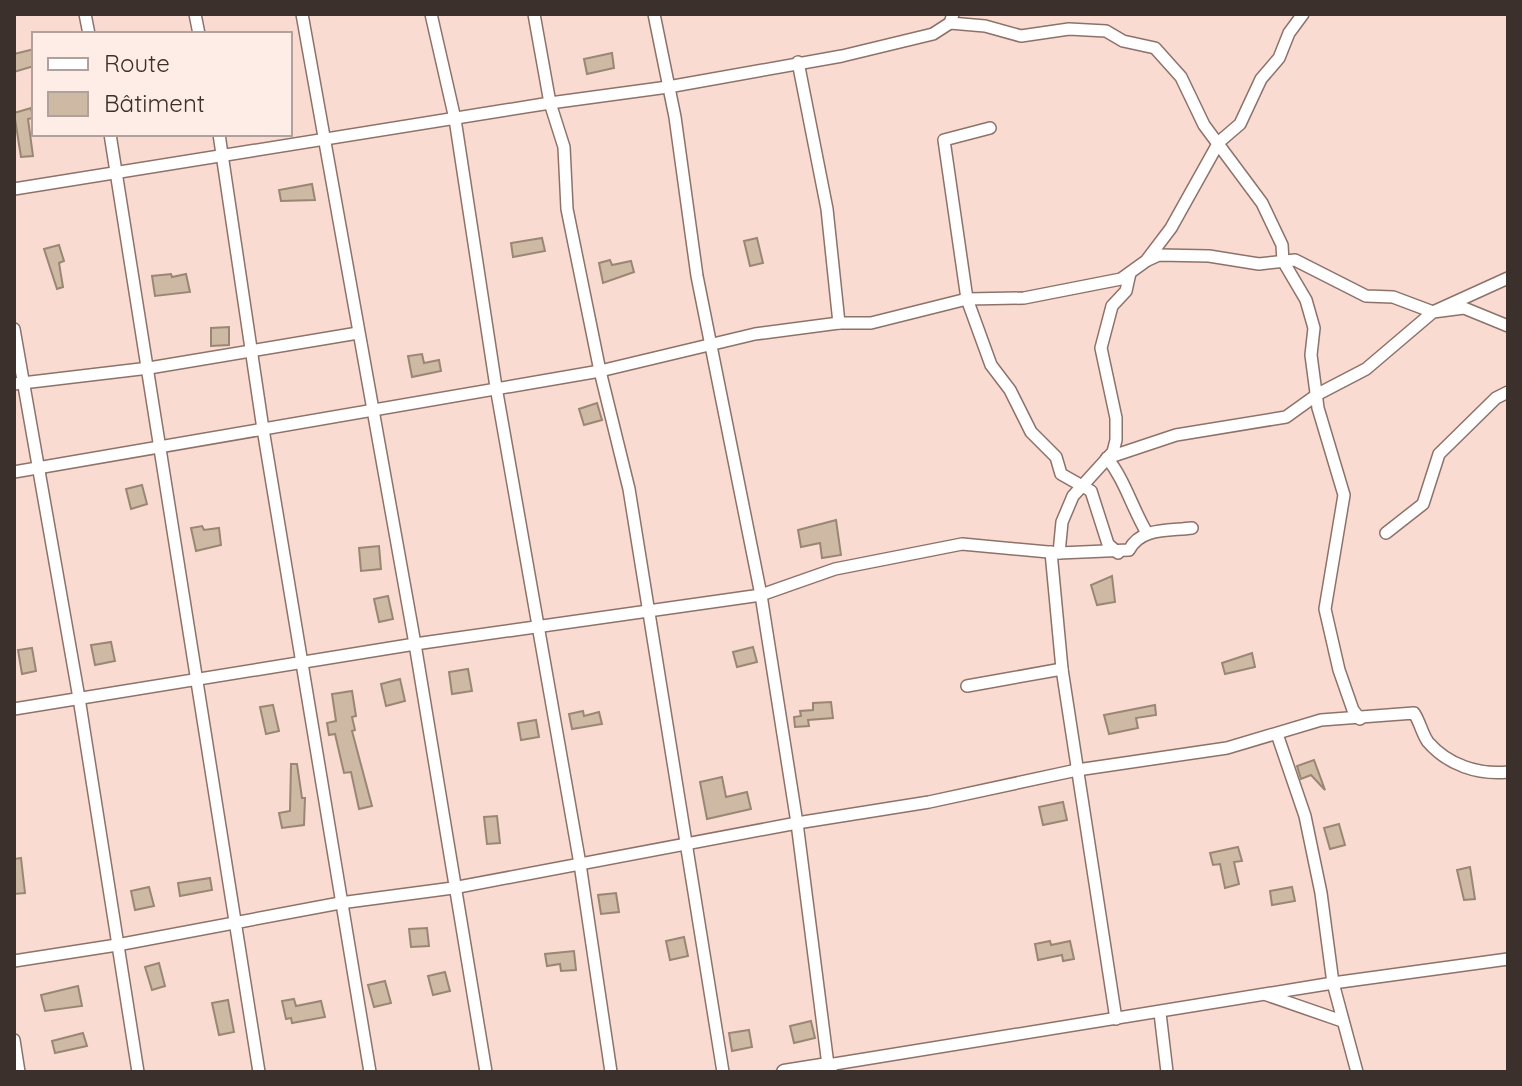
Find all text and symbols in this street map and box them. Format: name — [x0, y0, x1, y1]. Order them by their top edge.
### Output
legend — [32, 32, 292, 136]
text: Route — [104, 48, 170, 78]
text: Bâtiment — [104, 88, 205, 118]

